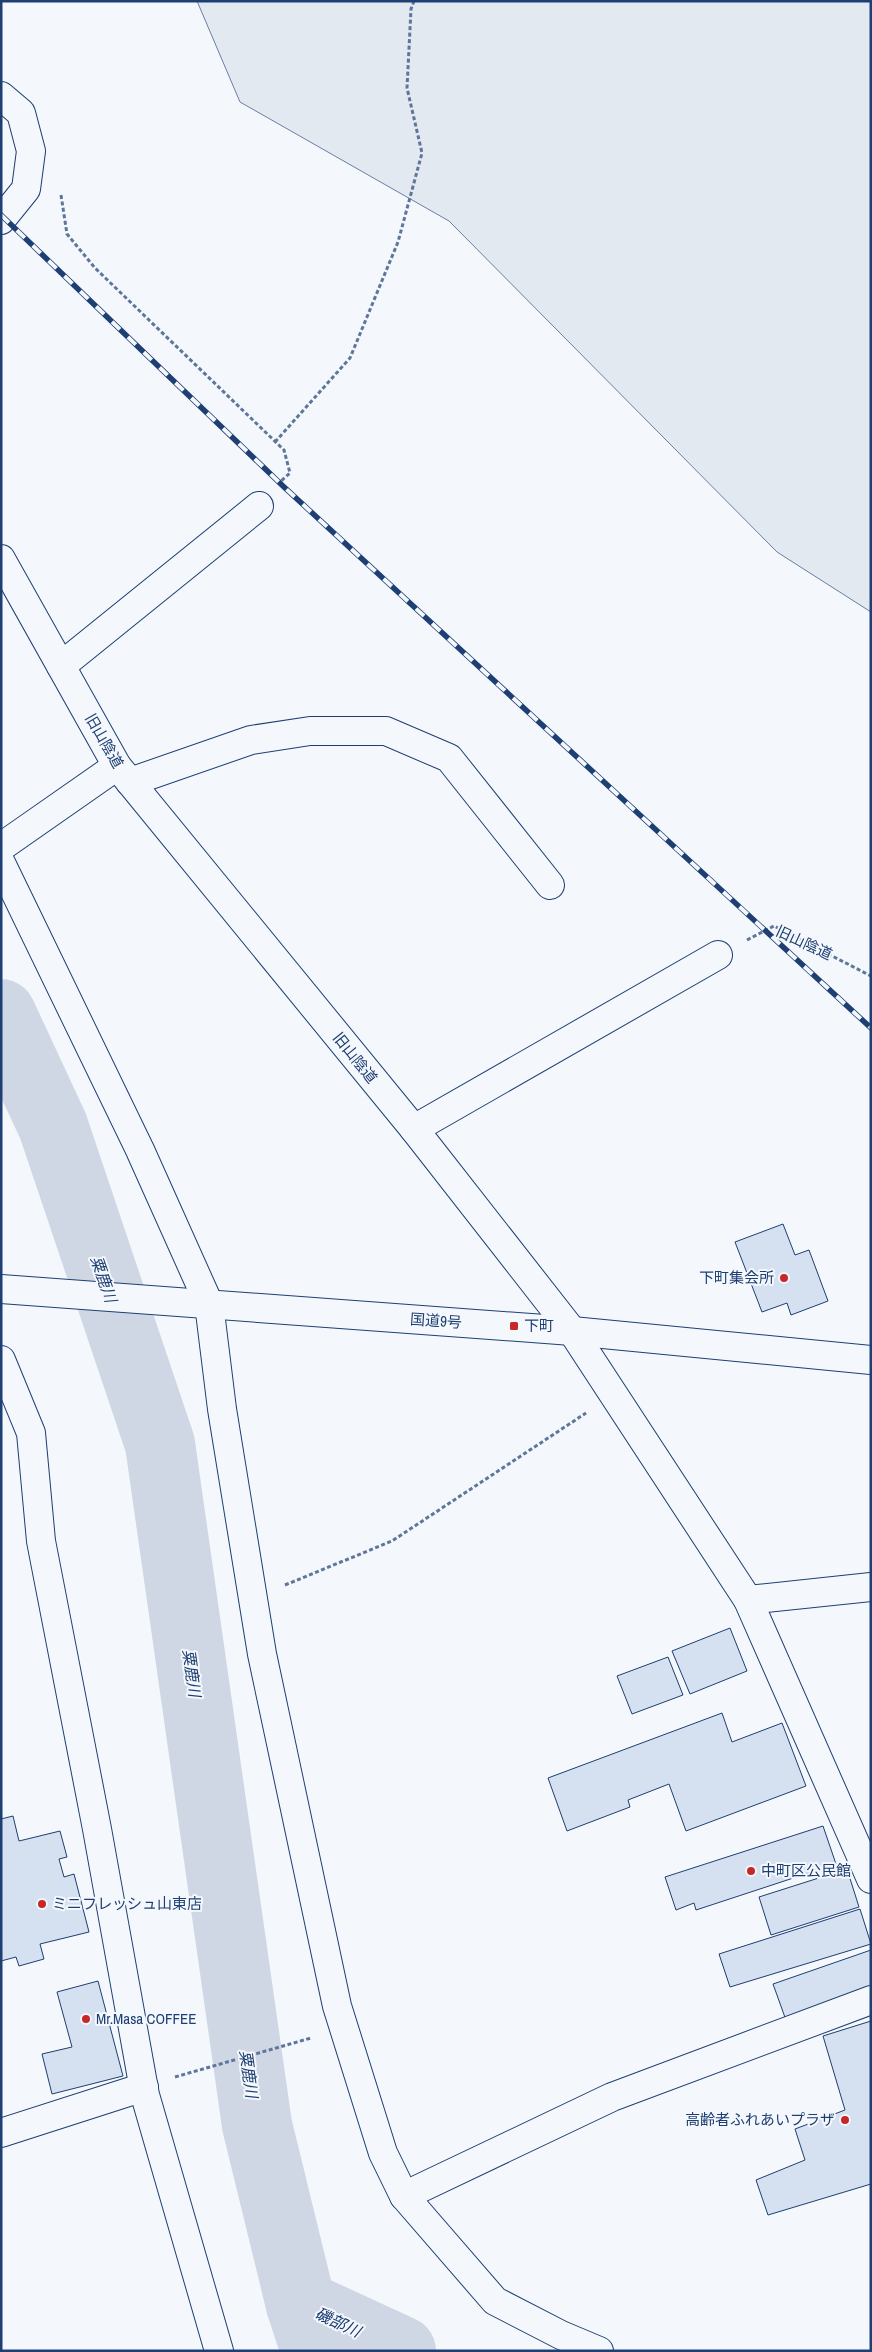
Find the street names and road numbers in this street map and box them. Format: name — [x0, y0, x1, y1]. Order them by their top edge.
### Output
street label: 旧山陰道 — [80, 710, 129, 772]
street label: 旧山陰道 — [773, 920, 836, 965]
street label: 旧山陰道 — [328, 1028, 382, 1088]
street label: 国道9号 — [409, 1308, 463, 1333]

